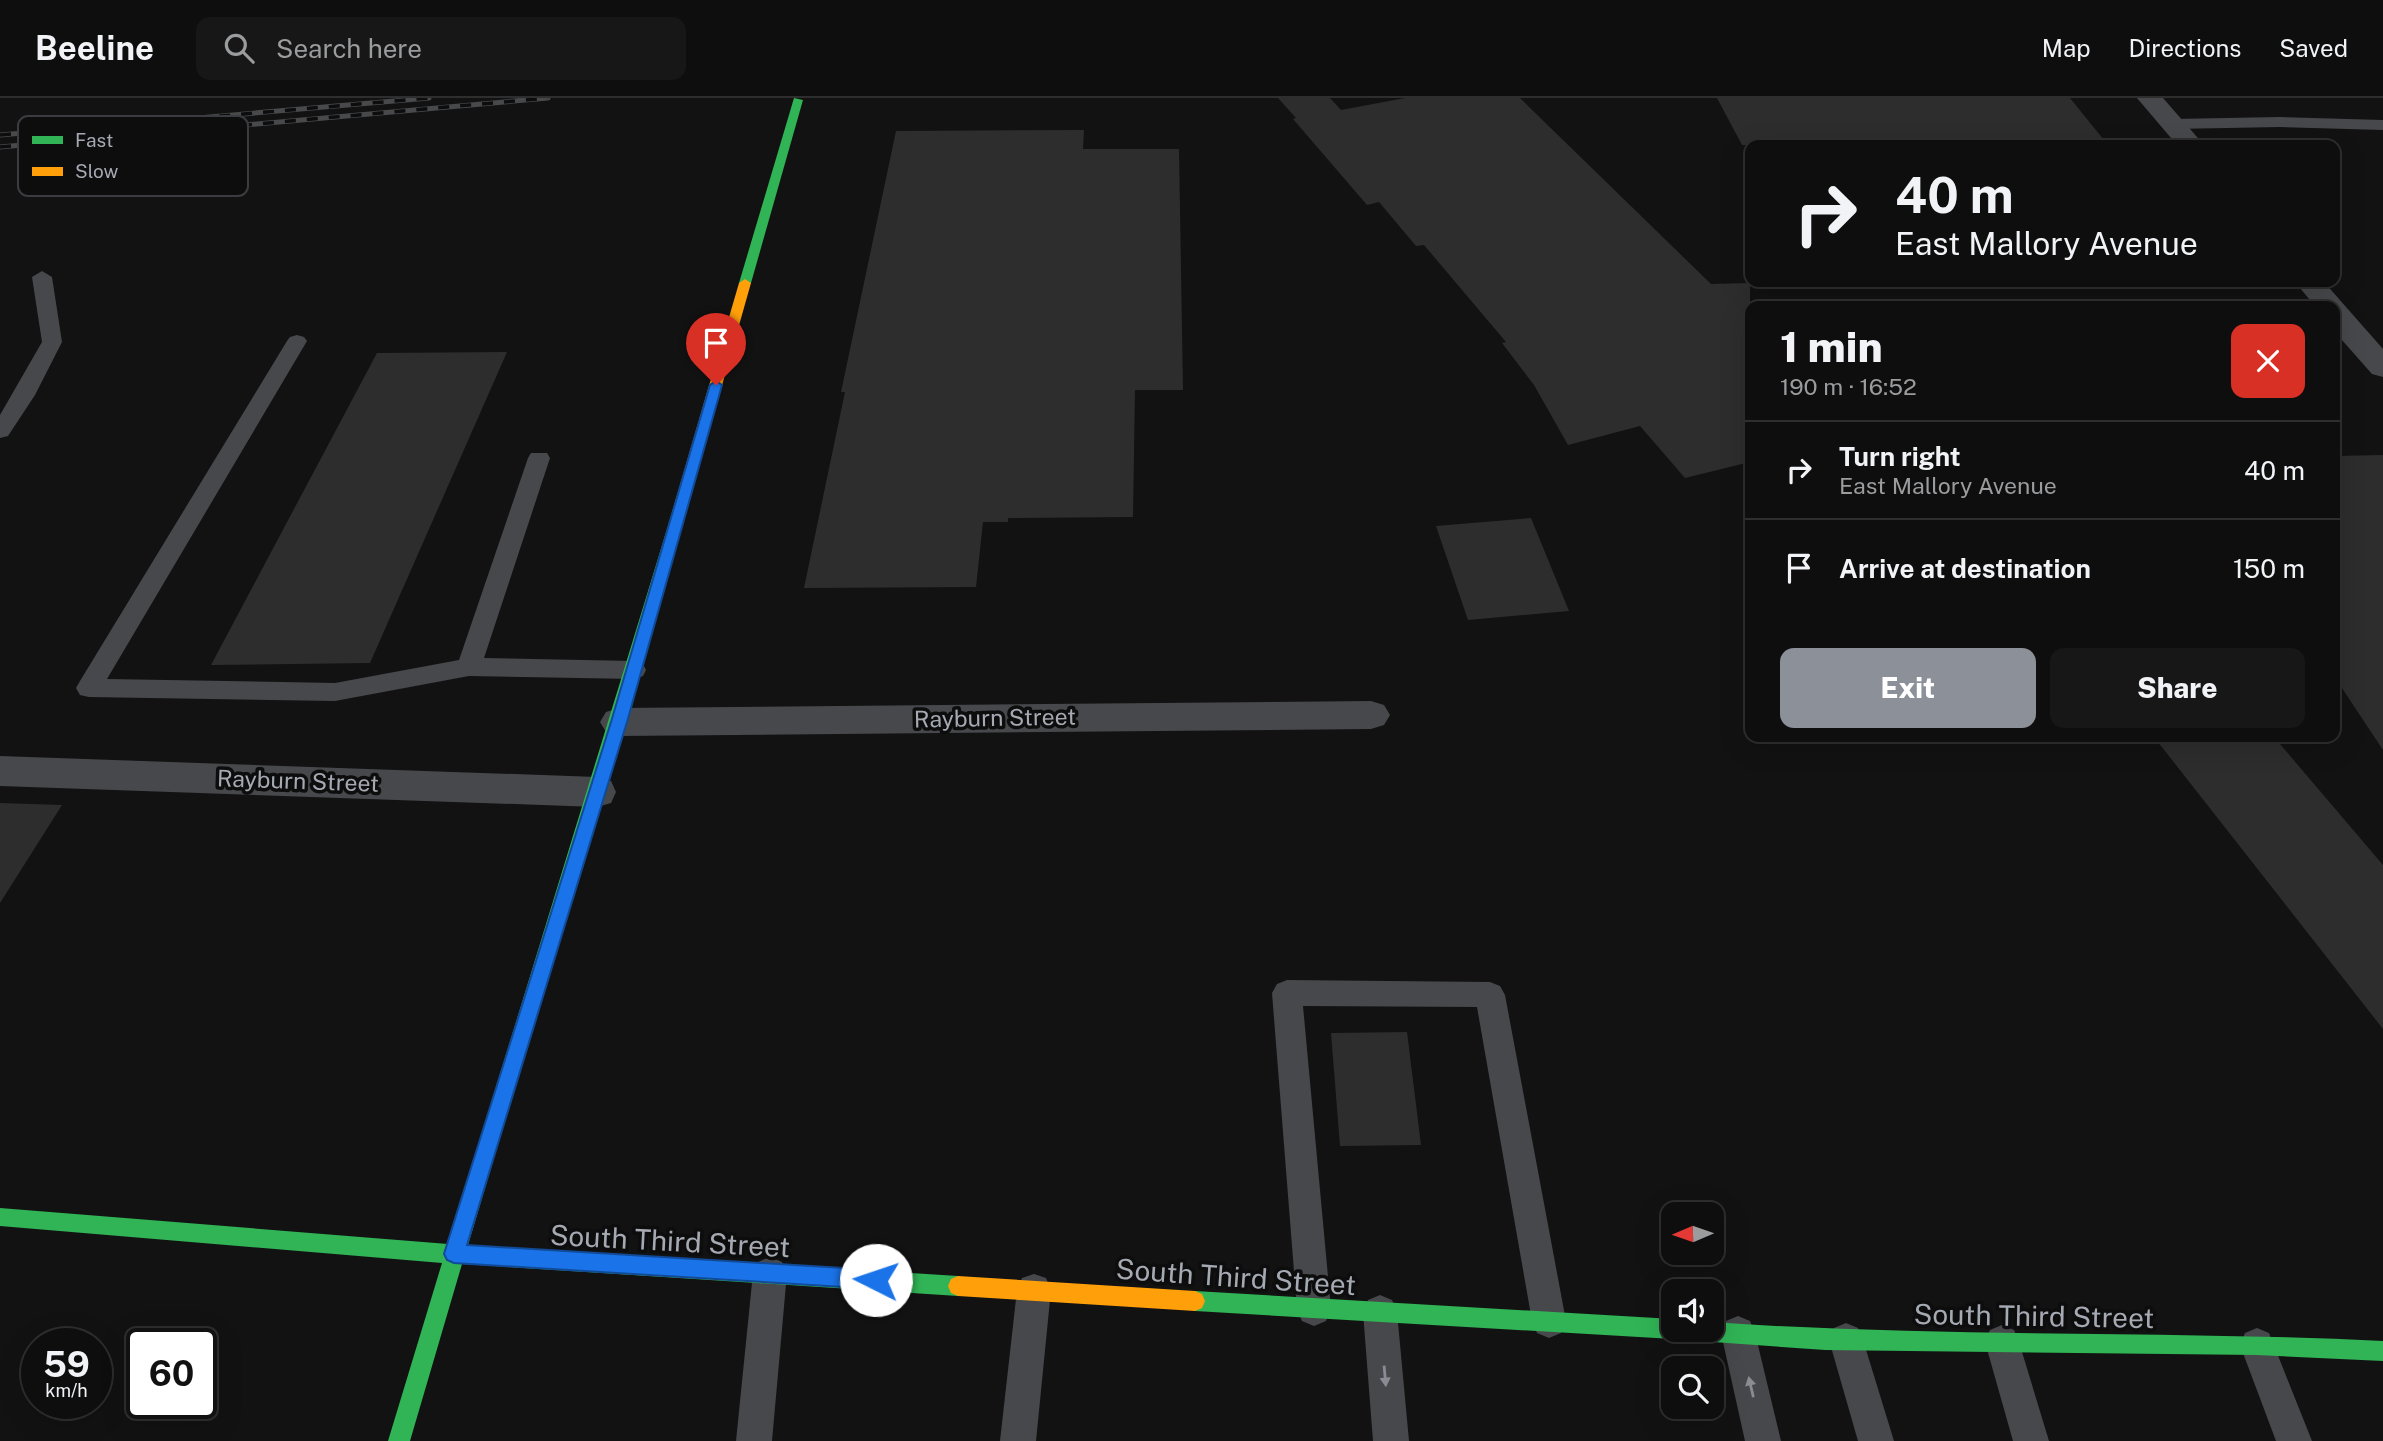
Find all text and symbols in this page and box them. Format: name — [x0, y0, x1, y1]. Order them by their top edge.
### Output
search box — [196, 17, 686, 80]
text: Beeline — [35, 29, 154, 67]
icon: search — [220, 29, 258, 67]
text: Search here — [276, 33, 422, 64]
text: Map — [2042, 34, 2091, 62]
text: Directions — [2129, 34, 2241, 62]
text: Saved — [2279, 34, 2348, 62]
legend — [18, 116, 248, 196]
text: Fast — [75, 129, 113, 151]
text: Slow — [75, 160, 119, 182]
text: 40 m — [1895, 166, 2014, 224]
icon: right — [1780, 168, 1871, 259]
text: East Mallory Avenue — [1895, 225, 2198, 262]
pin — [686, 313, 746, 385]
text: 1 min — [1780, 322, 1883, 371]
icon: arrive — [697, 324, 735, 362]
button: close — [2231, 324, 2305, 398]
text: 190 m · 16:52 — [1780, 373, 1917, 400]
text: Turn right — [1839, 441, 1961, 472]
icon: right — [1780, 451, 1818, 489]
text: 40 m — [2244, 455, 2305, 486]
text: East Mallory Avenue — [1839, 472, 2057, 499]
icon: arrive — [1780, 549, 1818, 587]
text: Arrive at destination — [1839, 553, 2091, 584]
text: 150 m — [2233, 553, 2305, 584]
button: Exit — [1780, 648, 2036, 728]
button: Share — [2050, 648, 2305, 728]
street label: Rayburn Street — [914, 703, 1076, 732]
street label: Rayburn Street — [217, 764, 380, 797]
north arrow — [1661, 1202, 1724, 1265]
map controls — [1661, 1202, 1724, 1419]
street label: South Third Street — [549, 1218, 791, 1263]
position arrow — [839, 1243, 913, 1317]
street label: South Third Street — [1115, 1252, 1357, 1301]
button: sound — [1661, 1279, 1724, 1342]
street label: South Third Street — [1913, 1297, 2155, 1334]
speed limit sign: 60 — [126, 1328, 217, 1419]
text: 59 — [43, 1344, 90, 1385]
button: search — [1661, 1356, 1724, 1419]
one-way arrow — [1380, 1365, 1391, 1387]
one-way arrow — [1745, 1376, 1756, 1398]
text: km/h — [45, 1380, 88, 1401]

